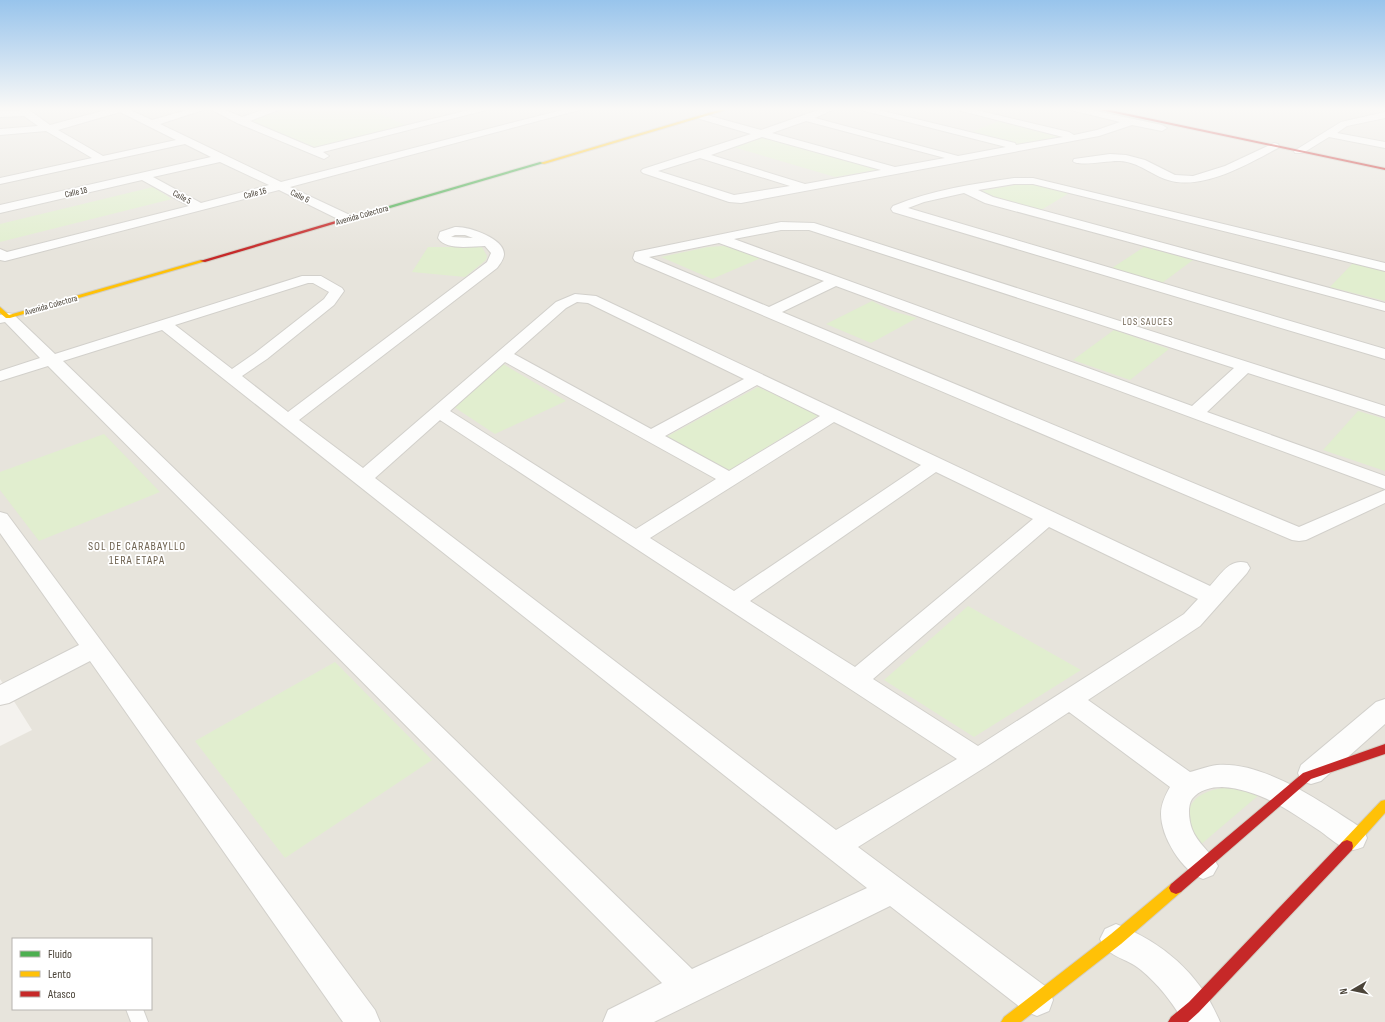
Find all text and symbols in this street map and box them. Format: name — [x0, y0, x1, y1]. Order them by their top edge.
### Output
street label: Calle 18 — [64, 185, 89, 200]
street label: Calle 16 — [243, 185, 268, 202]
street label: Calle 6 — [288, 187, 311, 206]
street label: Calle 5 — [170, 188, 193, 207]
street label: Avenida Colectora — [334, 203, 390, 229]
street label: Avenida Colectora — [23, 293, 79, 319]
district label: LOS SAUCES — [1123, 316, 1173, 328]
district label: SOL DE CARABAYLLO 1ERA ETAPA — [88, 539, 186, 568]
legend — [12, 938, 152, 1010]
text: Fluido — [48, 947, 72, 962]
text: Lento — [48, 967, 71, 982]
north arrow — [1333, 970, 1373, 1010]
text: Atasco — [47, 987, 75, 1002]
text: N — [1337, 987, 1350, 995]

